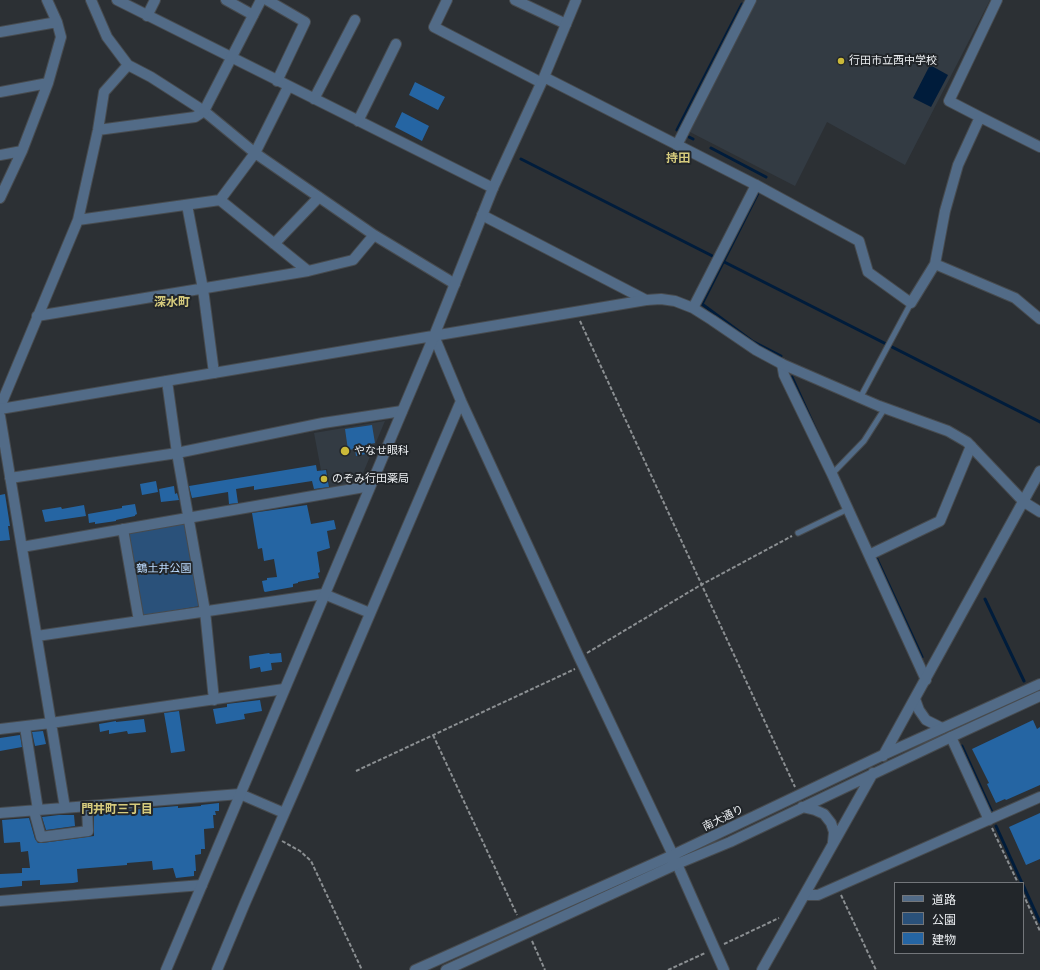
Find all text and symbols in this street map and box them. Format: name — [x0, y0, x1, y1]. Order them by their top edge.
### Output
place label: 行田市立西中学校 — [849, 54, 937, 68]
marker: 行田市立西中学校 — [836, 56, 846, 66]
district label: 持田 — [666, 151, 690, 165]
district label: 深水町 — [154, 295, 190, 309]
place label: やなせ眼科 — [354, 444, 409, 458]
marker: やなせ眼科 — [339, 445, 351, 457]
place label: のぞみ行田薬局 — [332, 472, 409, 486]
marker: のぞみ行田薬局 — [319, 474, 329, 484]
park label: 鶴土井公園 — [137, 562, 191, 576]
district label: 門井町三丁目 — [81, 802, 153, 816]
street label: 南大通り — [700, 802, 746, 834]
legend — [894, 882, 1024, 954]
text: 道路 — [932, 893, 956, 907]
text: 公園 — [932, 913, 956, 927]
text: 建物 — [932, 933, 956, 947]

